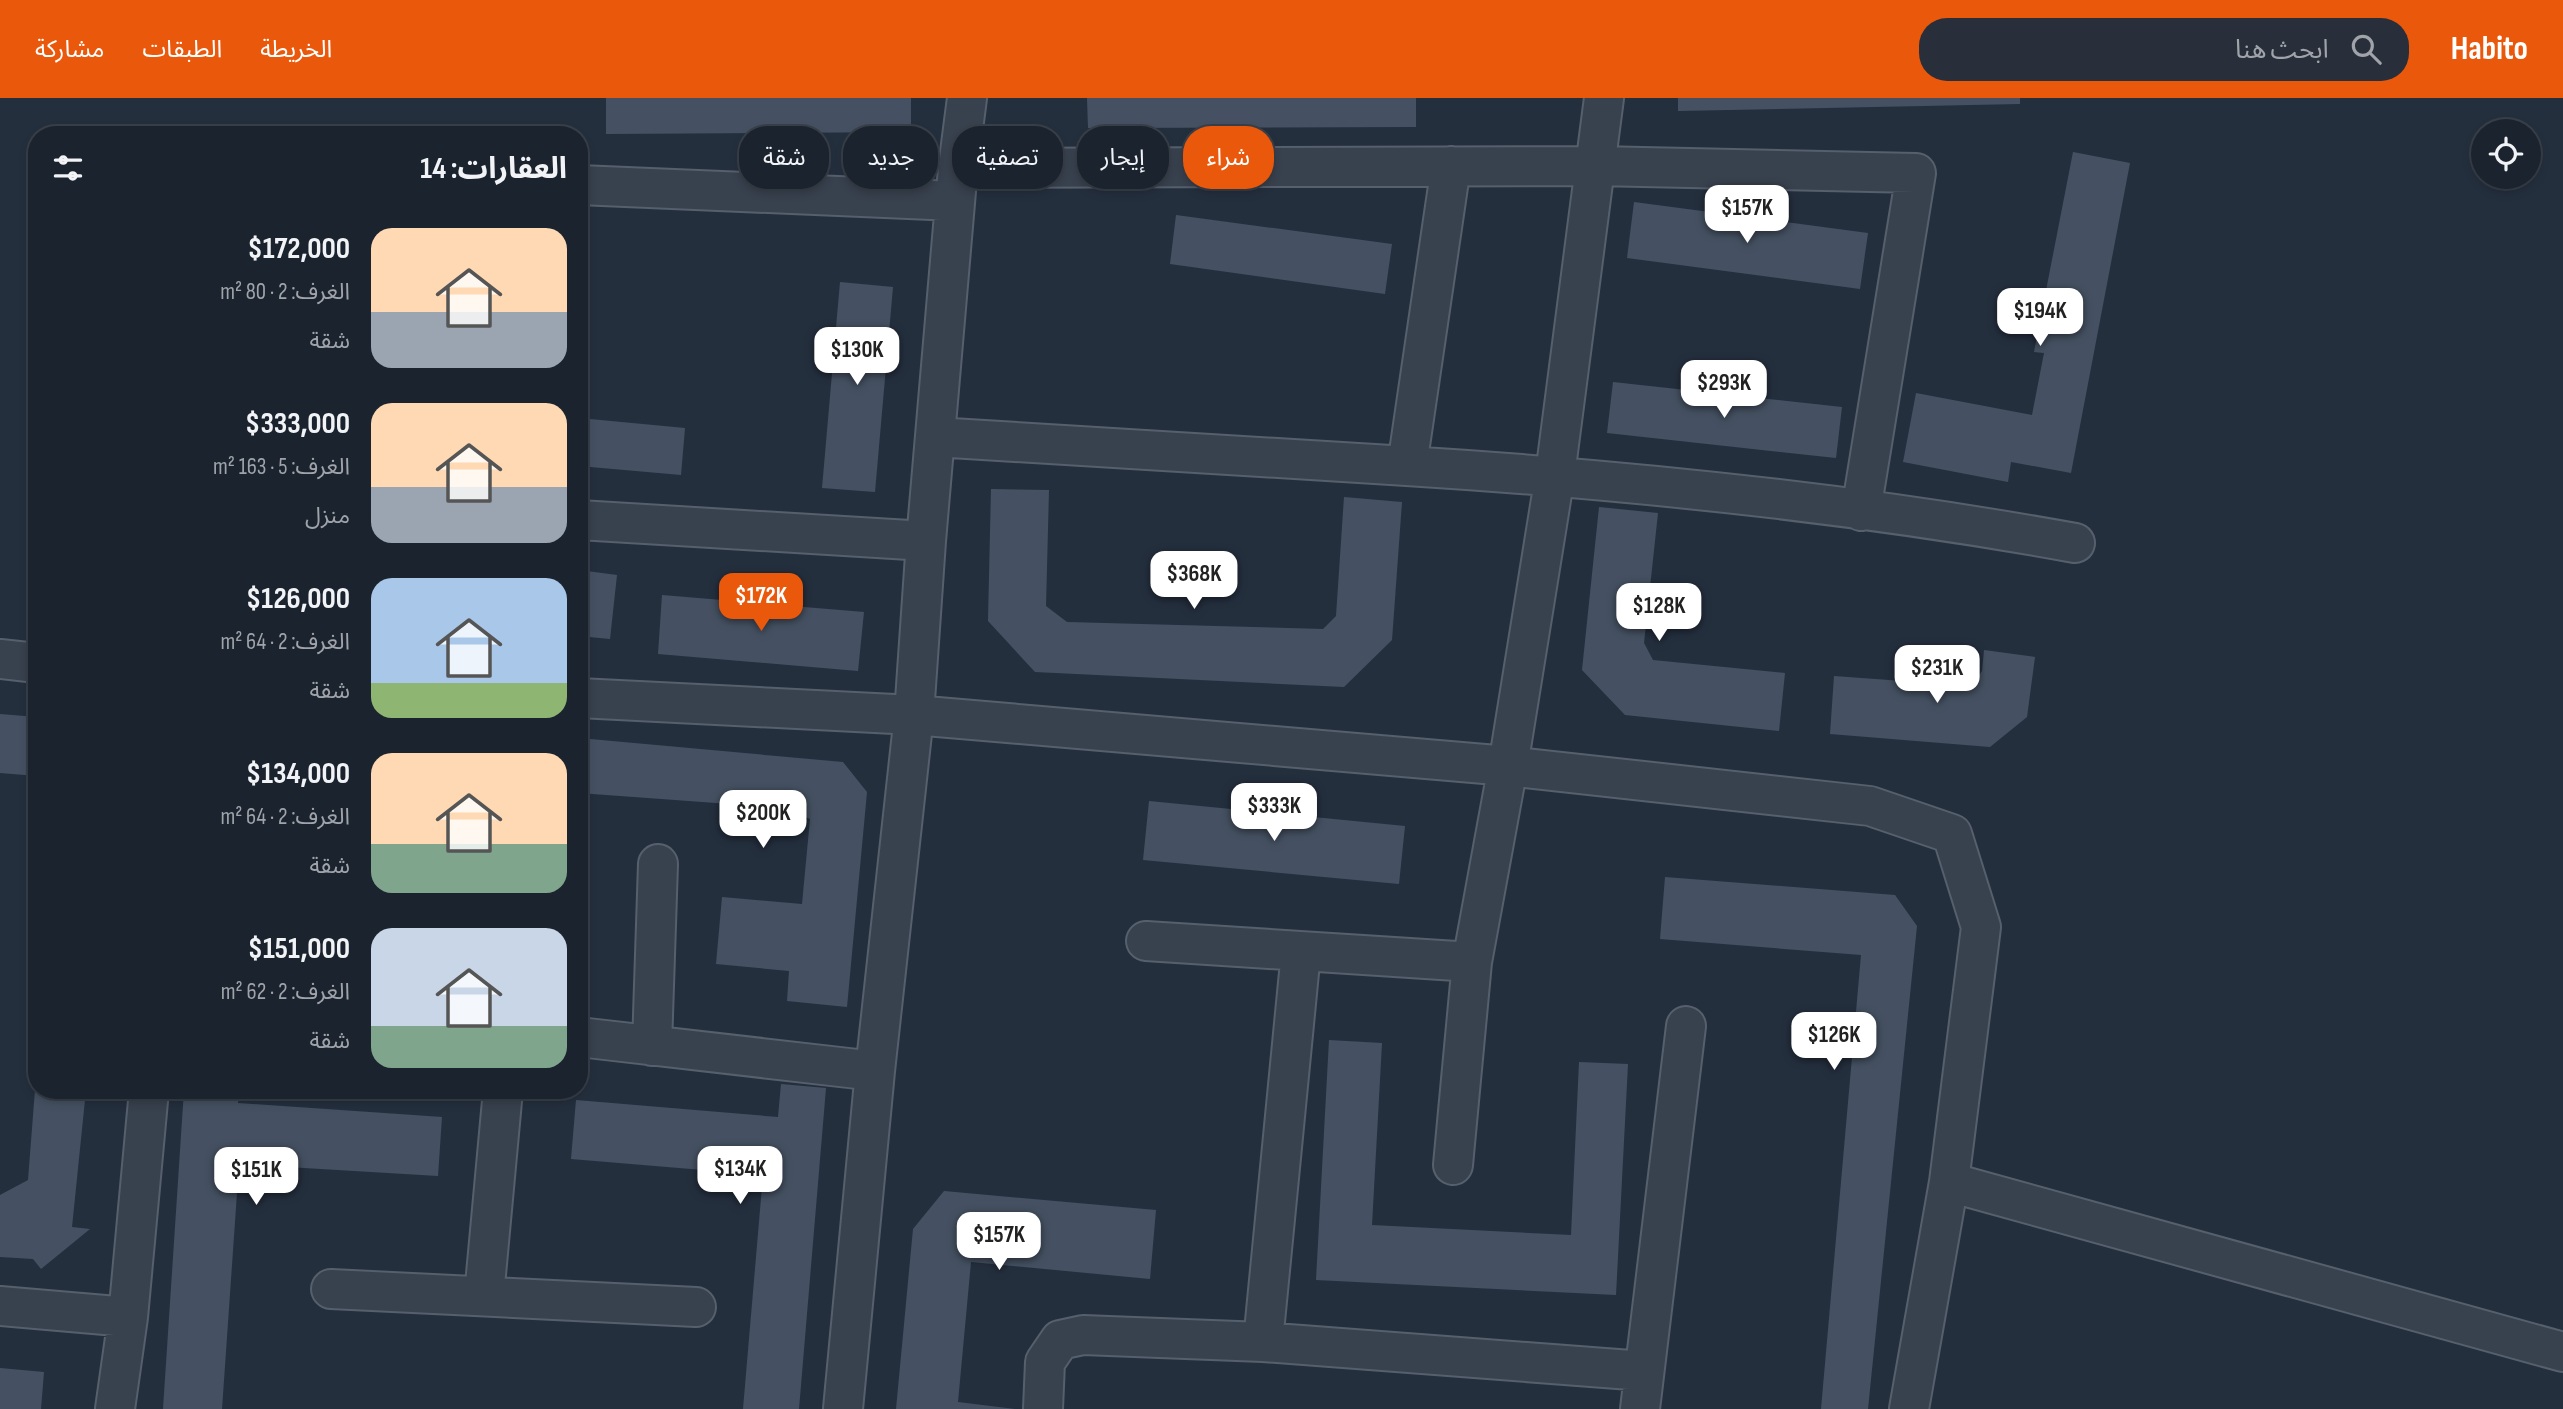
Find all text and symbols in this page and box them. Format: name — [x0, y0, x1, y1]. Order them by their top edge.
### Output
search box — [1919, 18, 2409, 81]
text: Habito — [2451, 29, 2528, 69]
icon: search — [2347, 30, 2385, 68]
text: مشاركة — [35, 35, 104, 64]
text: الطبقات — [142, 35, 222, 64]
text: الخريطة — [260, 35, 332, 64]
text: ابحث هنا — [2235, 35, 2329, 66]
map controls — [2471, 119, 2541, 189]
button: locate — [2471, 119, 2541, 189]
chip: شقة — [739, 126, 829, 189]
chip: جديد — [843, 126, 938, 189]
chip: تصفية — [952, 126, 1063, 189]
chip: إيجار — [1077, 126, 1169, 189]
chip: شراء — [1183, 126, 1274, 189]
icon: filters — [49, 149, 87, 187]
text: العقارات: 14 — [420, 151, 567, 187]
pin: $157K — [1698, 186, 1796, 245]
text: $157K — [1721, 194, 1773, 222]
text: $172,000 — [247, 231, 350, 267]
icon: home — [427, 256, 511, 340]
text: الغرف: 2 · 80 m² — [220, 278, 350, 306]
pin: $194K — [1991, 288, 2089, 348]
text: $194K — [2013, 297, 2067, 325]
text: شقة — [309, 327, 350, 355]
pin: $130K — [808, 328, 906, 387]
text: $130K — [830, 336, 884, 364]
pin: $293K — [1675, 360, 1773, 420]
text: $293K — [1697, 369, 1751, 397]
text: $333,000 — [245, 406, 350, 442]
icon: home — [427, 431, 511, 515]
text: الغرف: 5 · 163 m² — [213, 453, 350, 481]
text: منزل — [305, 502, 350, 530]
pin: $368K — [1145, 552, 1243, 611]
text: $368K — [1166, 560, 1222, 588]
pin: $172K — [712, 574, 810, 633]
text: $126,000 — [246, 581, 350, 617]
text: $172K — [735, 582, 787, 610]
pin: $128K — [1610, 584, 1708, 643]
text: $128K — [1632, 592, 1686, 620]
icon: home — [427, 606, 511, 690]
text: الغرف: 2 · 64 m² — [220, 628, 350, 656]
pin: $231K — [1888, 646, 1986, 705]
text: $231K — [1911, 654, 1963, 682]
text: شقة — [309, 677, 350, 705]
text: $134,000 — [246, 756, 350, 792]
icon: home — [427, 781, 511, 865]
pin: $333K — [1225, 784, 1323, 843]
pin: $200K — [714, 790, 812, 850]
text: $333K — [1247, 792, 1301, 820]
text: $200K — [735, 799, 791, 827]
text: الغرف: 2 · 64 m² — [220, 803, 350, 831]
text: شقة — [309, 852, 350, 880]
text: $151,000 — [248, 931, 350, 967]
icon: home — [427, 956, 511, 1040]
text: الغرف: 2 · 62 m² — [221, 978, 350, 1006]
pin: $126K — [1785, 1012, 1883, 1072]
text: $126K — [1807, 1021, 1861, 1049]
text: شقة — [309, 1027, 350, 1055]
pin: $134K — [691, 1146, 789, 1206]
pin: $151K — [207, 1148, 305, 1207]
text: $134K — [713, 1155, 767, 1183]
text: $151K — [230, 1156, 282, 1184]
pin: $157K — [950, 1212, 1048, 1272]
text: $157K — [973, 1221, 1025, 1249]

